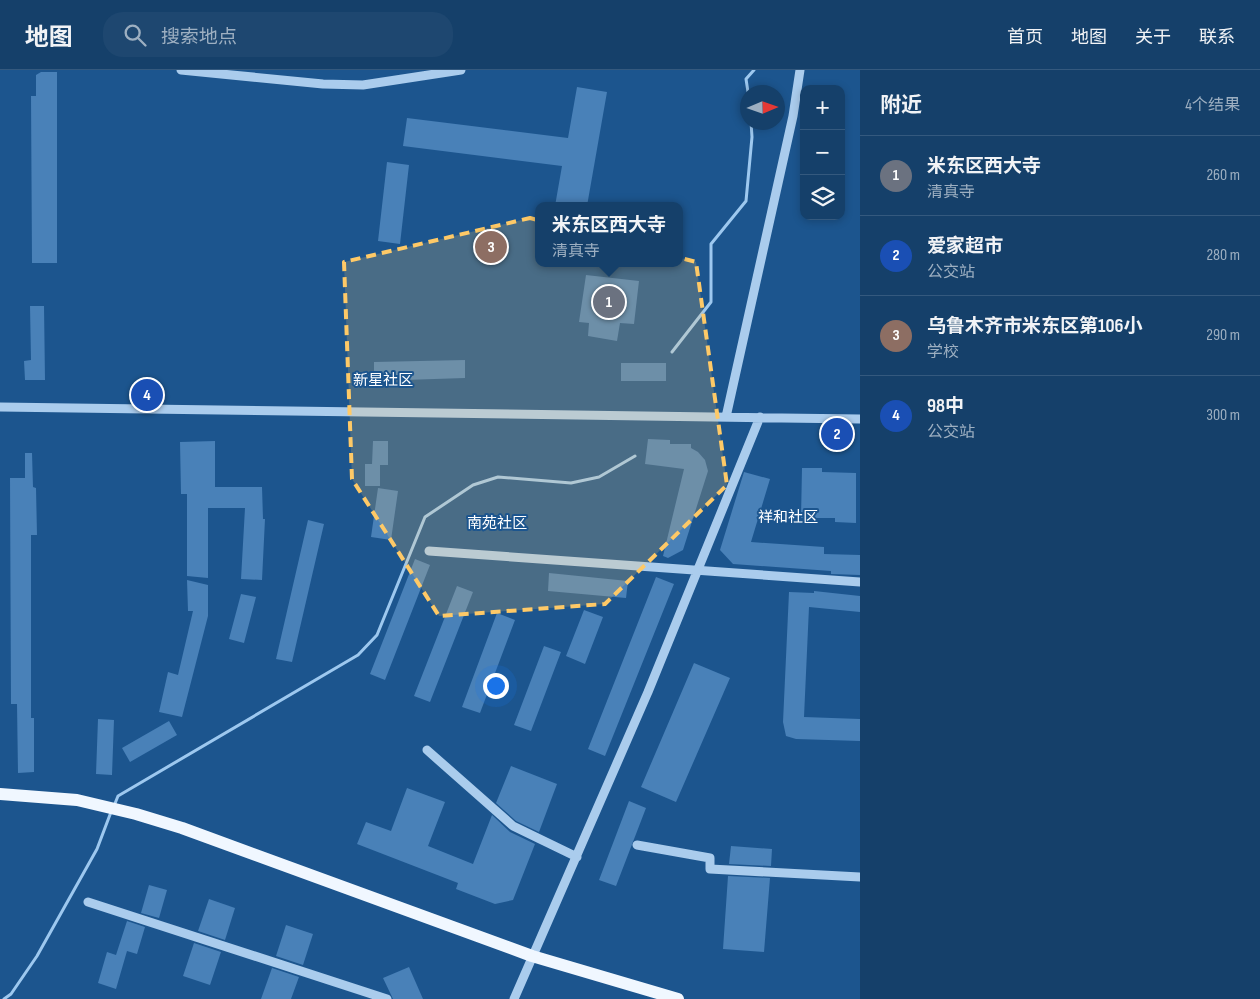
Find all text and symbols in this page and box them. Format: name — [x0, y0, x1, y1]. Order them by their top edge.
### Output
search box — [103, 12, 453, 57]
icon: search — [121, 21, 149, 49]
text: 地图 — [25, 23, 73, 52]
text: 搜索地点 — [161, 26, 237, 49]
text: 首页 — [1007, 27, 1043, 48]
text: 地图 — [1071, 27, 1107, 48]
text: 关于 — [1135, 27, 1171, 48]
text: 联系 — [1199, 27, 1235, 48]
north arrow — [740, 85, 785, 130]
map controls — [800, 85, 845, 220]
button: + — [800, 85, 845, 130]
text: 附近 — [880, 93, 922, 118]
text: 4个结果 — [1185, 96, 1240, 115]
button: − — [800, 130, 845, 175]
text: 米东区西大寺 — [927, 155, 1041, 178]
text: 1 — [893, 166, 899, 185]
text: 260 m — [1206, 166, 1240, 185]
button: layers — [800, 175, 845, 220]
text: 清真寺 — [927, 183, 975, 202]
popup — [535, 202, 683, 267]
text: 米东区西大寺 — [552, 214, 666, 237]
pin: 3 — [475, 228, 507, 266]
text: 爱家超市 — [927, 235, 1003, 258]
text: 清真寺 — [552, 242, 600, 261]
text: 2 — [892, 246, 900, 265]
text: 280 m — [1206, 246, 1240, 265]
text: 公交站 — [927, 263, 975, 282]
pin: 1 — [593, 283, 625, 321]
text: 乌鲁木齐市米东区第106小 — [927, 315, 1142, 338]
text: 3 — [892, 326, 900, 345]
text: 290 m — [1206, 326, 1240, 345]
text: 学校 — [927, 343, 959, 362]
district label: 新星社区 — [353, 371, 413, 390]
pin: 4 — [131, 376, 163, 414]
text: 98中 — [927, 395, 964, 418]
text: 4 — [892, 406, 900, 425]
text: 300 m — [1206, 406, 1240, 425]
pin: 2 — [821, 415, 853, 453]
text: 公交站 — [927, 423, 975, 442]
district label: 祥和社区 — [758, 508, 818, 527]
district label: 南苑社区 — [467, 514, 527, 533]
your location — [483, 673, 509, 699]

